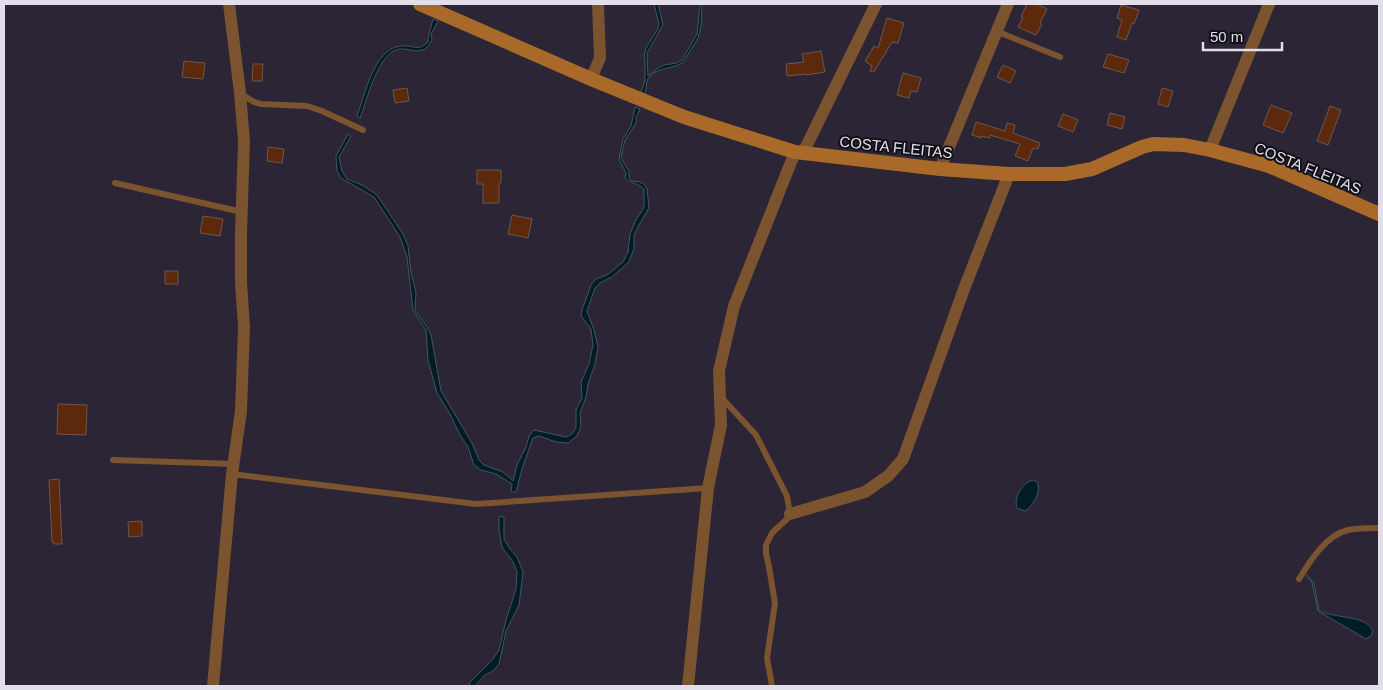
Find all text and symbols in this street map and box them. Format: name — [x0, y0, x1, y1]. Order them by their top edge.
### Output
scale bar — [1203, 20, 1282, 52]
text: 50 m — [1210, 28, 1243, 45]
street label: COSTA FLEITAS — [839, 133, 953, 161]
street label: COSTA FLEITAS — [1252, 139, 1364, 197]

